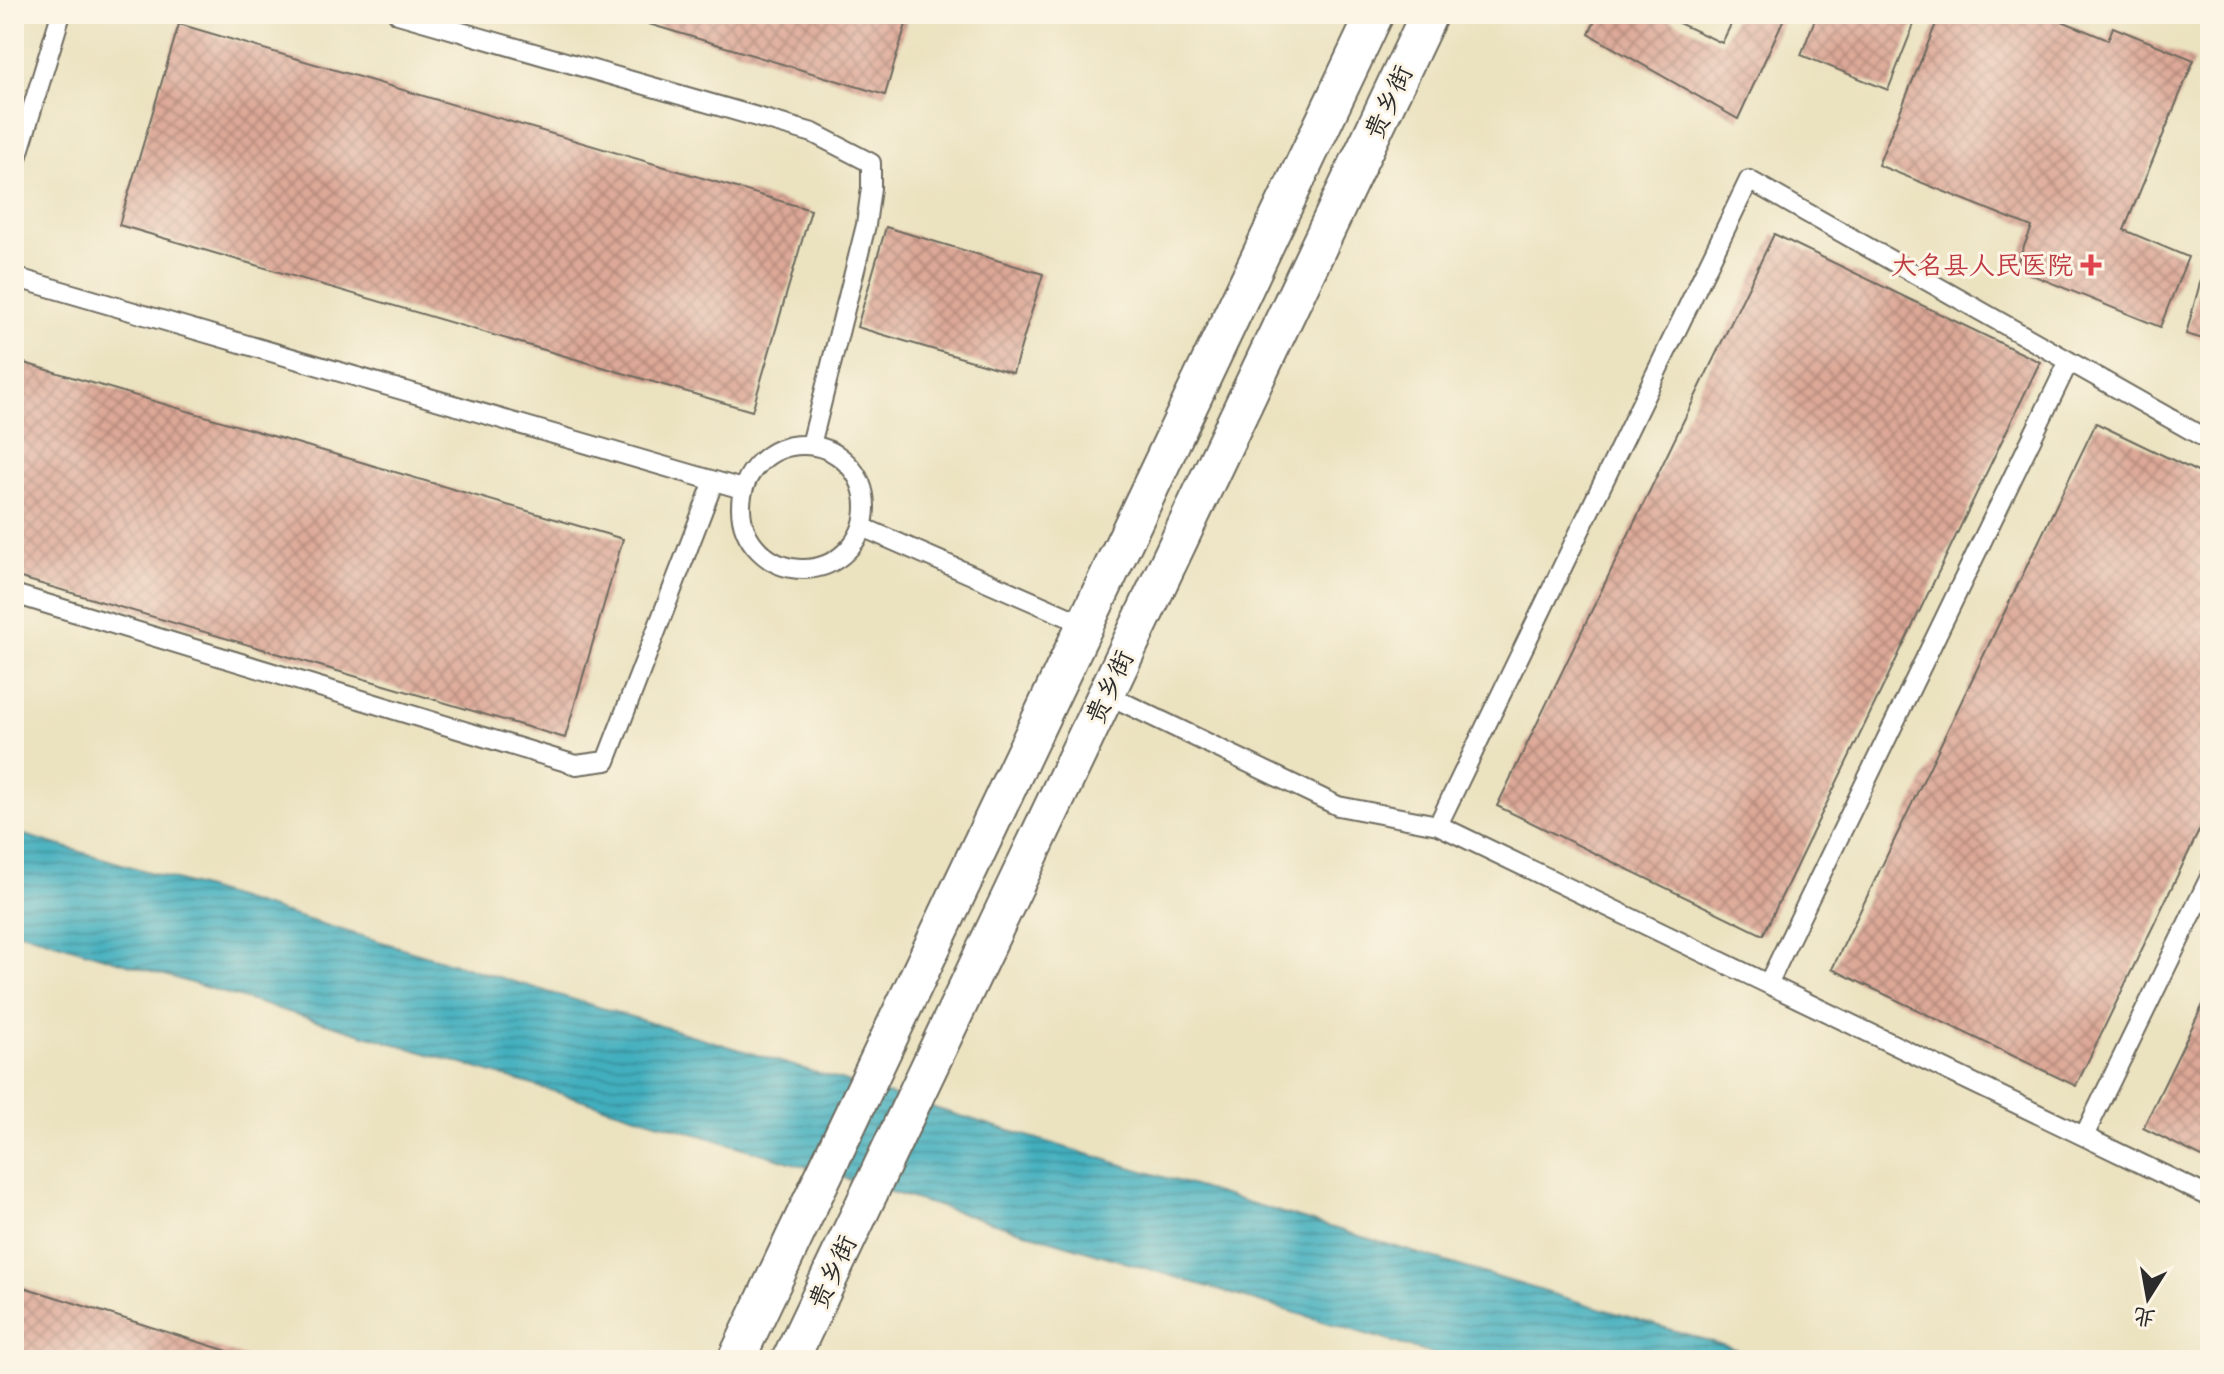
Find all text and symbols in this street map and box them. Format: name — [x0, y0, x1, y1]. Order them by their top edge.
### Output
street label: 贵乡街 — [1357, 60, 1424, 147]
place label: 大名县人民医院 — [1891, 249, 2073, 287]
marker: 大名县人民医院 — [2080, 254, 2102, 276]
street label: 贵乡街 — [1078, 645, 1145, 732]
street label: 贵乡街 — [801, 1230, 868, 1317]
north arrow — [2108, 1258, 2188, 1338]
text: 北 — [2131, 1297, 2159, 1332]

